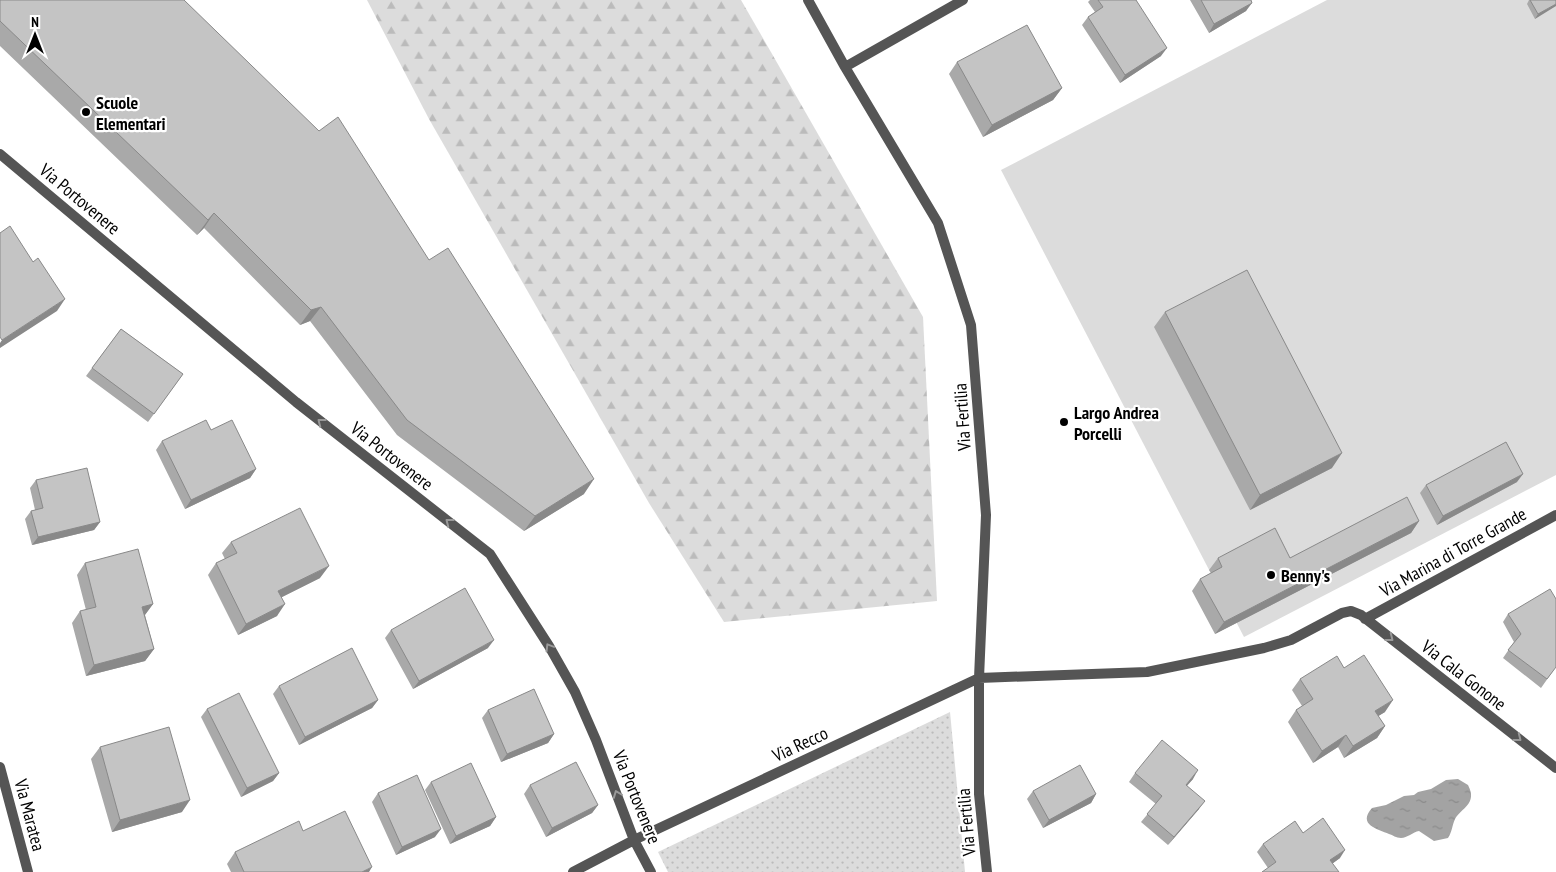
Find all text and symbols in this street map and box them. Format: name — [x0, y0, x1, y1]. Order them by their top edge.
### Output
north arrow — [10, 10, 60, 60]
text: N — [31, 13, 39, 31]
place label: Scuole Elementari — [96, 91, 166, 135]
marker: Scuole Elementari — [80, 106, 92, 118]
street label: Via Portovenere — [34, 158, 125, 239]
street label: Via Fertilia — [948, 382, 976, 453]
place label: Largo Andrea Porcelli — [1074, 401, 1159, 445]
street label: Via Portovenere — [345, 416, 438, 495]
marker: Largo Andrea Porcelli — [1058, 416, 1070, 428]
one-way arrow — [318, 419, 327, 427]
street label: Via Marina di Torre Grande — [1375, 502, 1530, 602]
one-way arrow — [446, 519, 455, 527]
place label: Benny's — [1281, 564, 1330, 587]
marker: Benny's — [1265, 569, 1277, 581]
one-way arrow — [1385, 633, 1394, 642]
street label: Via Cala Gonone — [1416, 634, 1511, 715]
one-way arrow — [546, 644, 556, 653]
street label: Via Recco — [768, 721, 832, 767]
one-way arrow — [1513, 733, 1522, 742]
street label: Via Portovenere — [608, 746, 666, 847]
street label: Via Maratea — [9, 776, 51, 853]
street label: Via Fertilia — [952, 787, 980, 858]
one-way arrow — [613, 791, 623, 799]

